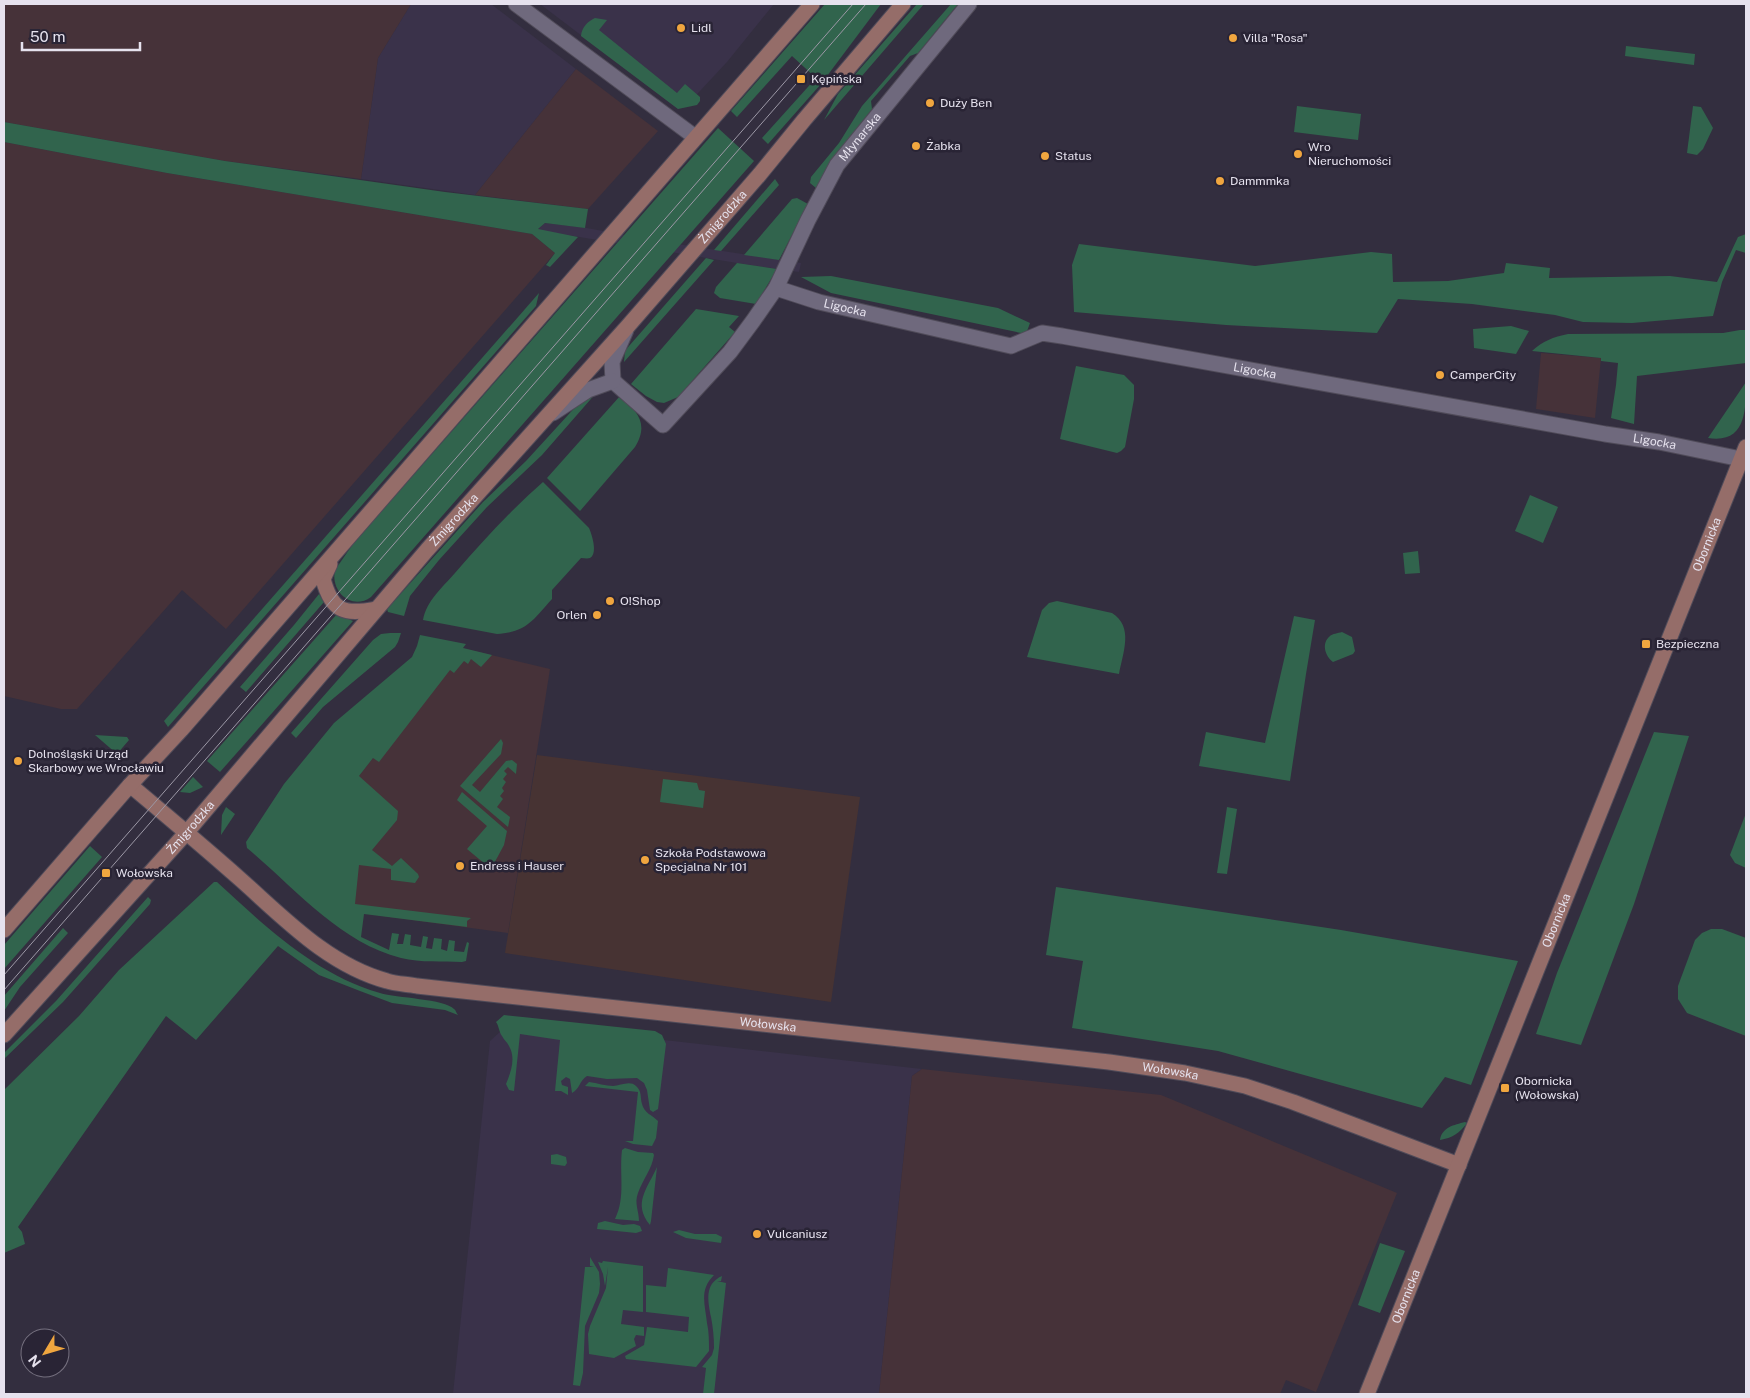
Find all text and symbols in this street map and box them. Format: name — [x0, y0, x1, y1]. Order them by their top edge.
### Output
scale bar — [22, 20, 140, 52]
place label: Lidl — [691, 21, 712, 35]
marker: Lidl — [675, 22, 687, 34]
text: 50 m — [30, 28, 65, 45]
place label: Villa "Rosa" — [1243, 31, 1308, 45]
marker: Villa "Rosa" — [1227, 32, 1239, 44]
place label: Kępińska — [811, 72, 862, 86]
marker: Kępińska — [795, 73, 807, 85]
place label: Duży Ben — [940, 96, 992, 110]
marker: Duży Ben — [924, 97, 936, 109]
street label: Młynarska — [836, 110, 884, 164]
place label: Żabka — [926, 139, 961, 153]
marker: Żabka — [910, 140, 922, 152]
place label: Wro Nieruchomości — [1308, 140, 1391, 168]
marker: Wro Nieruchomości — [1292, 148, 1304, 160]
place label: Status — [1055, 149, 1091, 163]
marker: Status — [1039, 150, 1051, 162]
place label: Dammmka — [1230, 174, 1289, 188]
marker: Dammmka — [1214, 175, 1226, 187]
street label: Żmigrodzka — [696, 187, 750, 246]
street label: Ligocka — [822, 296, 868, 320]
street label: Ligocka — [1232, 360, 1278, 382]
place label: CamperCity — [1450, 368, 1517, 382]
marker: CamperCity — [1434, 369, 1446, 381]
street label: Ligocka — [1632, 431, 1677, 452]
street label: Żmigrodzka — [427, 491, 481, 549]
street label: Obornicka — [1690, 515, 1724, 574]
place label: O!Shop — [620, 594, 661, 608]
marker: O!Shop — [604, 595, 616, 607]
place label: Orlen — [557, 608, 587, 622]
marker: Orlen — [591, 609, 603, 621]
place label: Bezpieczna — [1656, 637, 1719, 651]
marker: Bezpieczna — [1640, 638, 1652, 650]
place label: Dolnośląski Urząd Skarbowy we Wrocławiu — [28, 747, 164, 775]
marker: Dolnośląski Urząd Skarbowy we Wrocławiu — [12, 755, 24, 767]
street label: Żmigrodzka — [164, 798, 217, 857]
place label: Szkoła Podstawowa Specjalna Nr 101 — [655, 846, 766, 874]
marker: Szkoła Podstawowa Specjalna Nr 101 — [639, 854, 651, 866]
place label: Endress i Hauser — [470, 859, 564, 873]
marker: Endress i Hauser — [454, 860, 466, 872]
place label: Wołowska — [116, 866, 173, 880]
marker: Wołowska — [100, 867, 112, 879]
street label: Obornicka — [1539, 891, 1574, 950]
street label: Wołowska — [739, 1014, 797, 1035]
street label: Wołowska — [1141, 1060, 1200, 1083]
place label: Obornicka (Wołowska) — [1515, 1074, 1579, 1102]
marker: Obornicka (Wołowska) — [1499, 1082, 1511, 1094]
place label: Vulcaniusz — [767, 1227, 827, 1241]
marker: Vulcaniusz — [751, 1228, 763, 1240]
street label: Obornicka — [1389, 1267, 1423, 1326]
north arrow — [20, 1328, 70, 1378]
text: N — [25, 1352, 44, 1370]

